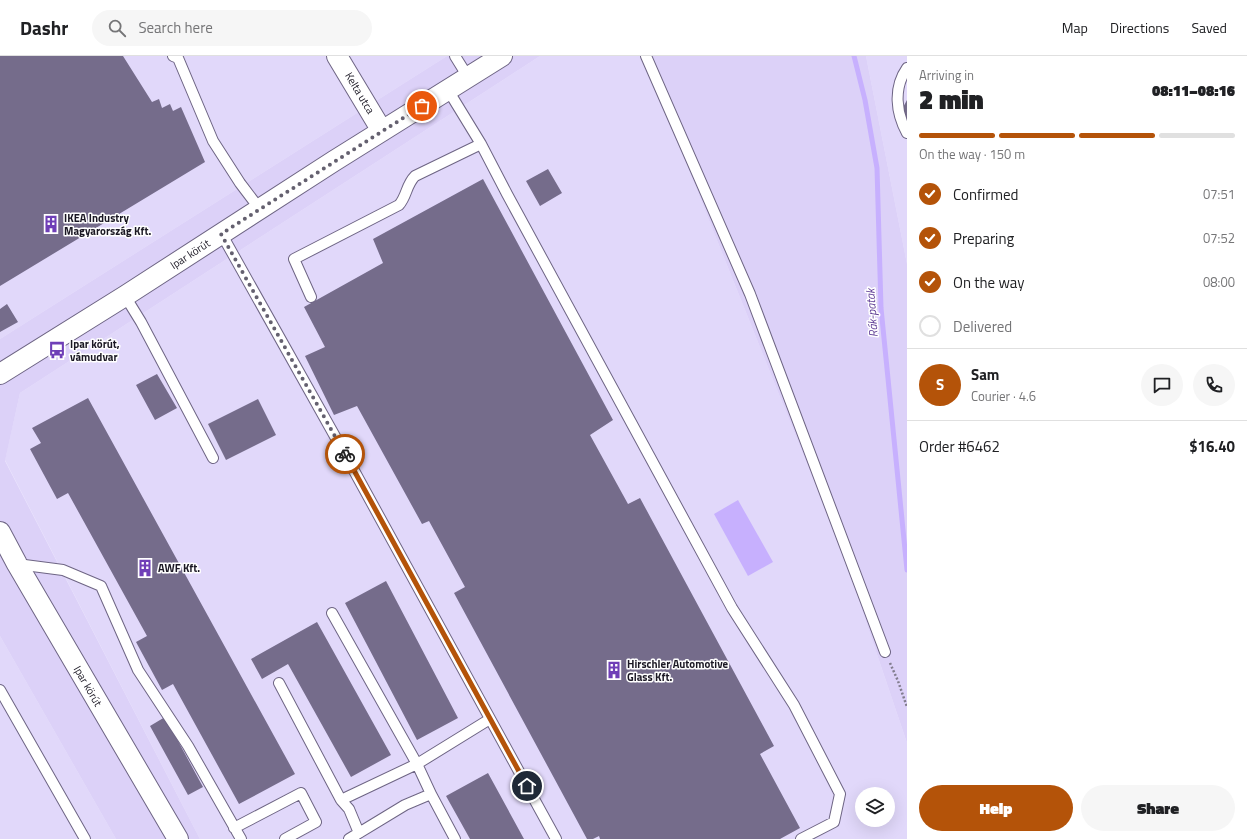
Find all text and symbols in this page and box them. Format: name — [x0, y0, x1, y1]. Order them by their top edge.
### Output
search box — [92, 10, 372, 46]
text: Dashr — [20, 13, 68, 42]
text: Search here — [138, 16, 213, 39]
icon: search — [106, 17, 128, 39]
text: Map — [1062, 17, 1088, 38]
text: Directions — [1110, 17, 1169, 38]
text: Saved — [1191, 17, 1227, 38]
text: Arriving in — [919, 65, 974, 85]
street label: Kelta utca — [341, 69, 379, 117]
text: 08:11–08:16 — [1152, 79, 1235, 102]
text: 2 min — [919, 80, 984, 119]
pin — [405, 89, 439, 123]
icon: bag — [411, 95, 433, 117]
text: On the way · 150 m — [919, 144, 1025, 164]
icon: check — [919, 183, 941, 205]
text: Confirmed — [953, 183, 1018, 206]
text: 07:51 — [1203, 184, 1235, 204]
place label: IKEA Industry Magyarország Kft. — [64, 210, 151, 239]
building icon: IKEA Industry Magyarország Kft. — [41, 214, 61, 234]
icon: check — [919, 227, 941, 249]
text: Preparing — [953, 227, 1014, 250]
text: 07:52 — [1203, 228, 1235, 248]
street label: Ipar körút — [167, 235, 213, 273]
icon: check — [919, 271, 941, 293]
text: On the way — [953, 271, 1025, 294]
text: 08:00 — [1203, 272, 1235, 292]
water label: Rák-patak — [860, 286, 883, 338]
text: Delivered — [953, 315, 1012, 338]
place label: Ipar körút, vámudvar — [70, 336, 120, 365]
bus stop icon: Ipar körút, vámudvar — [47, 340, 67, 360]
text: Sam — [971, 363, 999, 386]
button: chat — [1141, 364, 1183, 406]
button: phone — [1193, 364, 1235, 406]
text: S — [936, 373, 944, 396]
text: Courier · 4.6 — [971, 386, 1036, 406]
courier — [325, 434, 365, 474]
text: Order #6462 — [919, 435, 1000, 458]
text: $16.40 — [1189, 435, 1235, 458]
icon: bike — [334, 443, 356, 465]
building icon: AWF Kft. — [135, 558, 155, 578]
place label: AWF Kft. — [158, 560, 200, 576]
place label: Hirschler Automotive Glass Kft. — [627, 656, 729, 685]
building icon: Hirschler Automotive Glass Kft. — [604, 660, 624, 680]
street label: Ipar körút — [70, 663, 106, 709]
pin — [510, 769, 544, 803]
icon: home — [516, 775, 538, 797]
button: Help — [919, 785, 1073, 831]
button: Share — [1081, 785, 1235, 831]
map controls — [855, 787, 895, 827]
button: layers — [855, 787, 895, 827]

